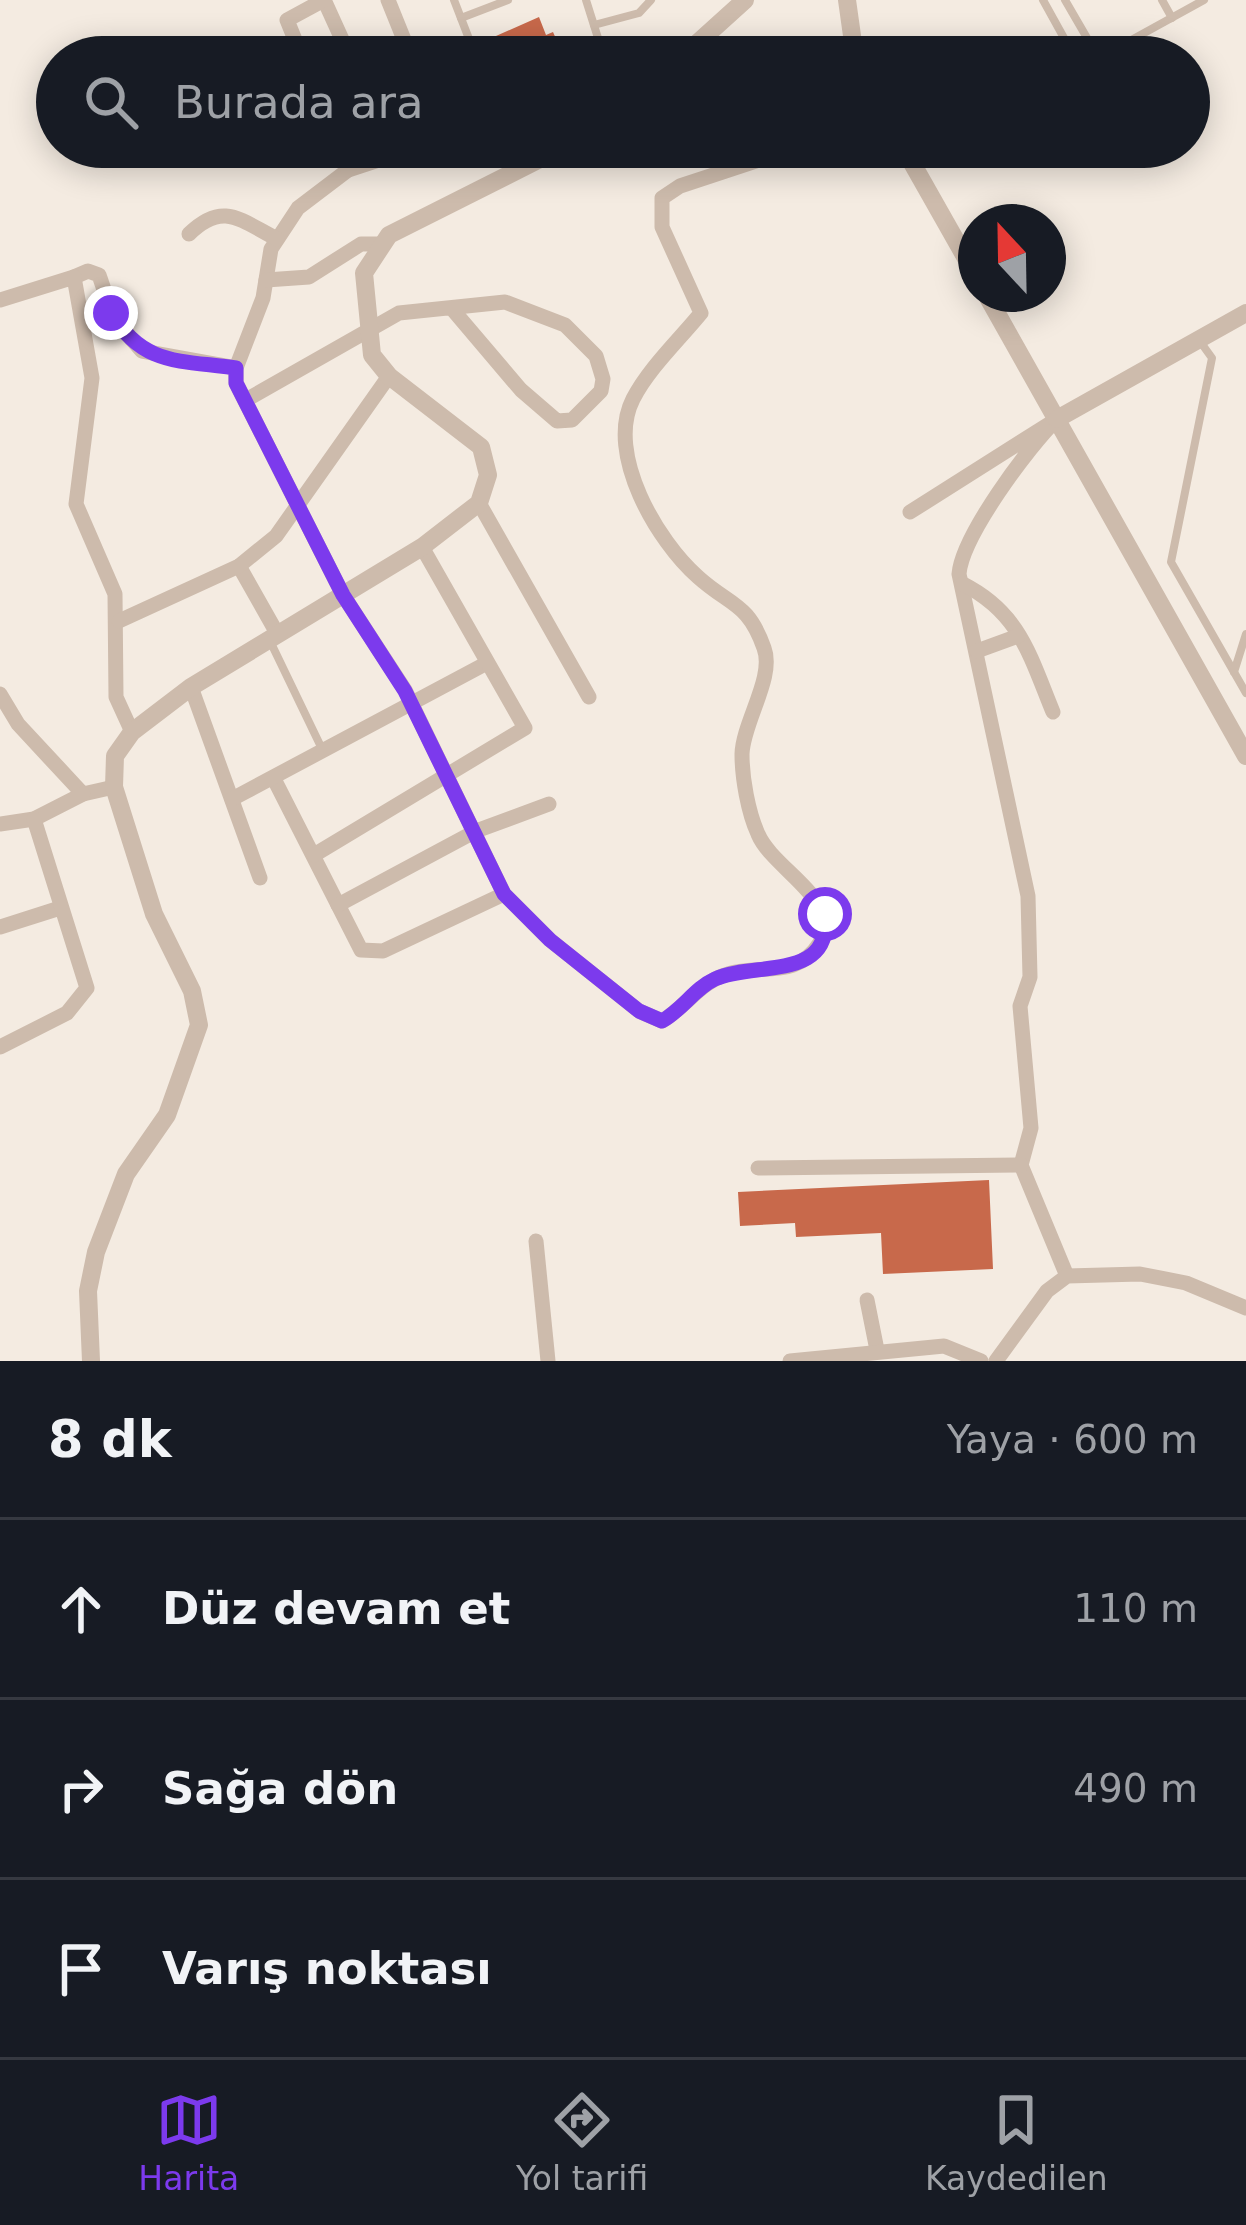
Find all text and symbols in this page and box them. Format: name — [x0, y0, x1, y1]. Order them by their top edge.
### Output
search box — [36, 36, 1210, 168]
icon: search — [78, 69, 144, 135]
text: Burada ara — [174, 76, 424, 129]
north arrow — [958, 204, 1066, 312]
route end — [84, 286, 138, 340]
route start — [798, 887, 852, 941]
text: 8 dk — [48, 1410, 172, 1469]
text: Yaya · 600 m — [947, 1417, 1198, 1462]
icon: ahead — [48, 1576, 114, 1642]
text: Düz devam et — [162, 1582, 510, 1635]
text: 110 m — [1073, 1586, 1198, 1631]
icon: right — [48, 1756, 114, 1822]
text: Sağa dön — [162, 1762, 398, 1815]
text: 490 m — [1073, 1766, 1198, 1811]
icon: arrive — [48, 1936, 114, 2002]
text: Varış noktası — [162, 1942, 492, 1995]
tab: Harita — [138, 2087, 239, 2198]
tab: Yol tarifi — [516, 2087, 648, 2198]
tab: Kaydedilen — [925, 2087, 1108, 2198]

